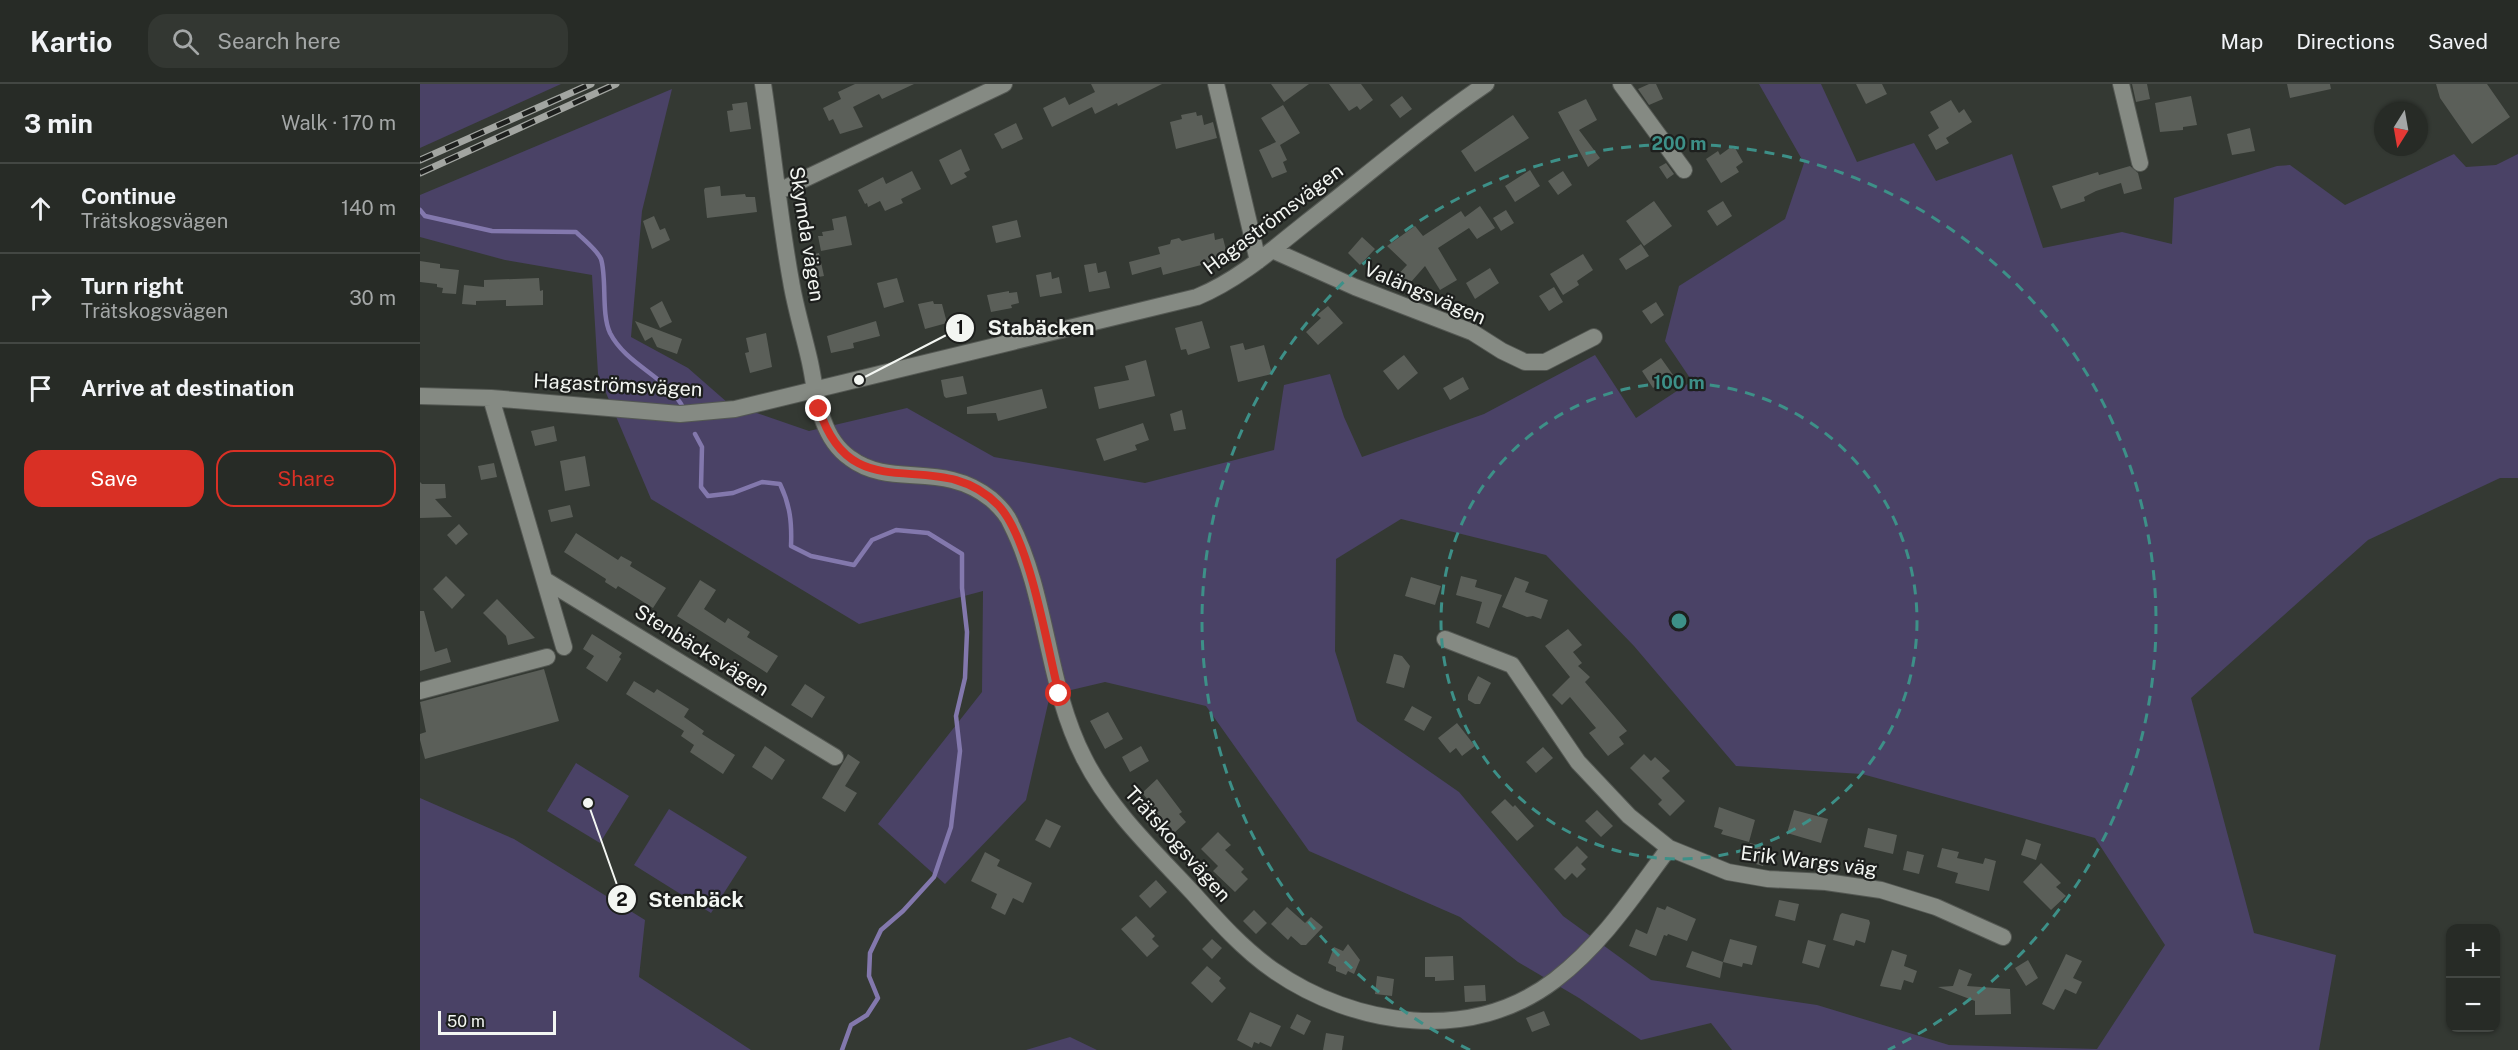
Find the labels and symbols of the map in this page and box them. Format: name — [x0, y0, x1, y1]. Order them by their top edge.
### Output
north arrow — [2374, 102, 2428, 156]
text: 200 m — [1652, 133, 1706, 154]
street label: Hagaströmsvägen — [1198, 158, 1348, 280]
street label: Skymda vägen — [784, 165, 830, 303]
street label: Valängsvägen — [1360, 257, 1490, 329]
callout: Stabäcken — [945, 308, 1106, 347]
text: Stabäcken — [987, 315, 1095, 340]
text: 1 — [956, 317, 964, 338]
street label: Hagaströmsvägen — [533, 369, 703, 401]
text: 100 m — [1653, 372, 1705, 393]
route end — [805, 395, 831, 421]
street label: Stenbäcksvägen — [630, 599, 774, 701]
centre of rings — [1669, 611, 1689, 631]
route start — [1045, 680, 1071, 706]
street label: Trätskogsvägen — [1120, 781, 1236, 907]
street label: Erik Wargs väg — [1739, 841, 1879, 881]
callout: Stenbäck — [607, 880, 756, 919]
text: Stenbäck — [648, 887, 744, 912]
text: 2 — [616, 889, 628, 910]
scale bar — [438, 1008, 556, 1036]

